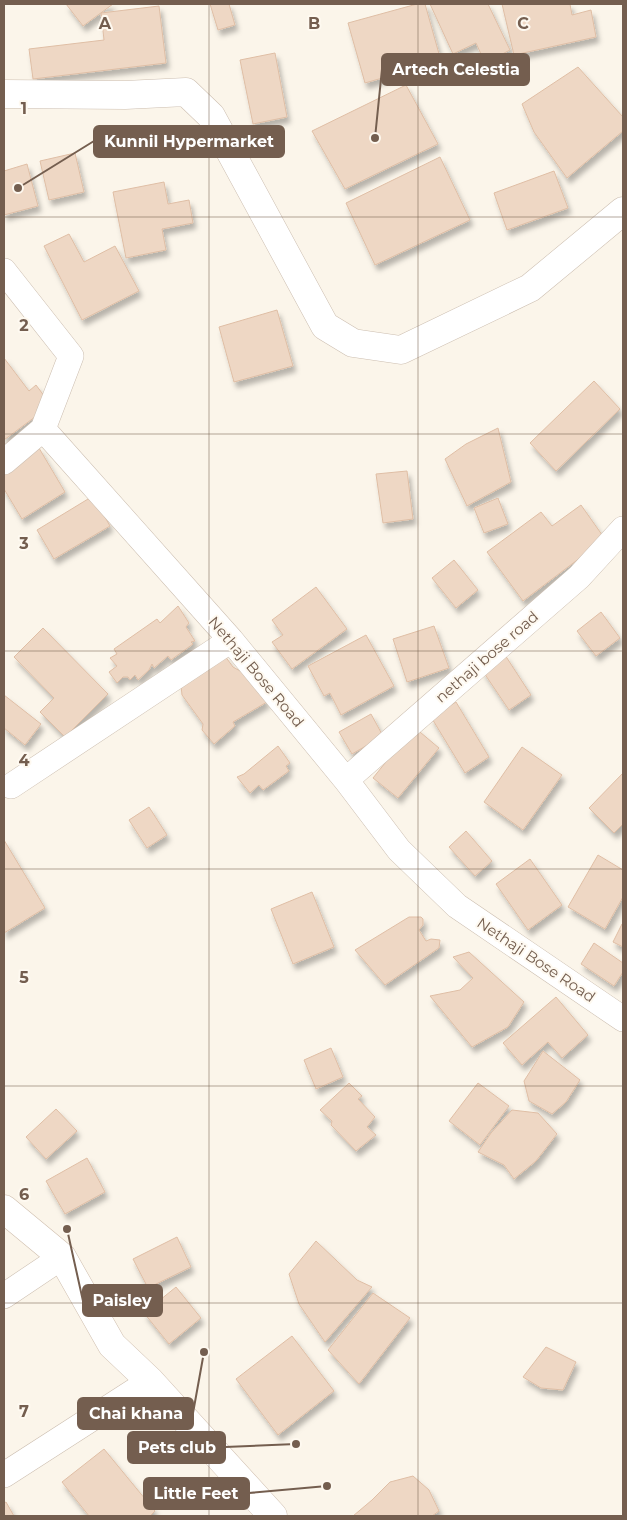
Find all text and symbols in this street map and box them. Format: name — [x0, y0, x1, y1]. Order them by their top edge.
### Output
text: A — [98, 14, 112, 33]
text: B — [308, 14, 320, 33]
text: C — [517, 14, 529, 33]
callout: Artech Celestia — [382, 54, 529, 85]
text: Artech Celestia — [391, 60, 520, 79]
text: 1 — [21, 99, 27, 118]
callout: Kunnil Hypermarket — [94, 126, 284, 157]
text: Kunnil Hypermarket — [104, 132, 274, 151]
text: 2 — [19, 316, 29, 335]
text: 3 — [18, 534, 29, 553]
street label: nethaji bose road — [431, 607, 542, 707]
street label: Nethaji Bose Road — [205, 612, 308, 731]
text: 4 — [18, 751, 30, 770]
street label: Nethaji Bose Road — [473, 913, 599, 1006]
text: 5 — [19, 968, 29, 987]
text: 6 — [19, 1185, 29, 1204]
callout: Paisley — [83, 1285, 162, 1316]
text: Paisley — [92, 1291, 152, 1310]
callout: Chai khana — [78, 1398, 193, 1429]
text: 7 — [19, 1402, 29, 1421]
text: Chai khana — [89, 1404, 183, 1423]
callout: Pets club — [128, 1432, 225, 1463]
text: Pets club — [138, 1438, 216, 1457]
callout: Little Feet — [144, 1478, 249, 1509]
text: Little Feet — [154, 1484, 238, 1503]

